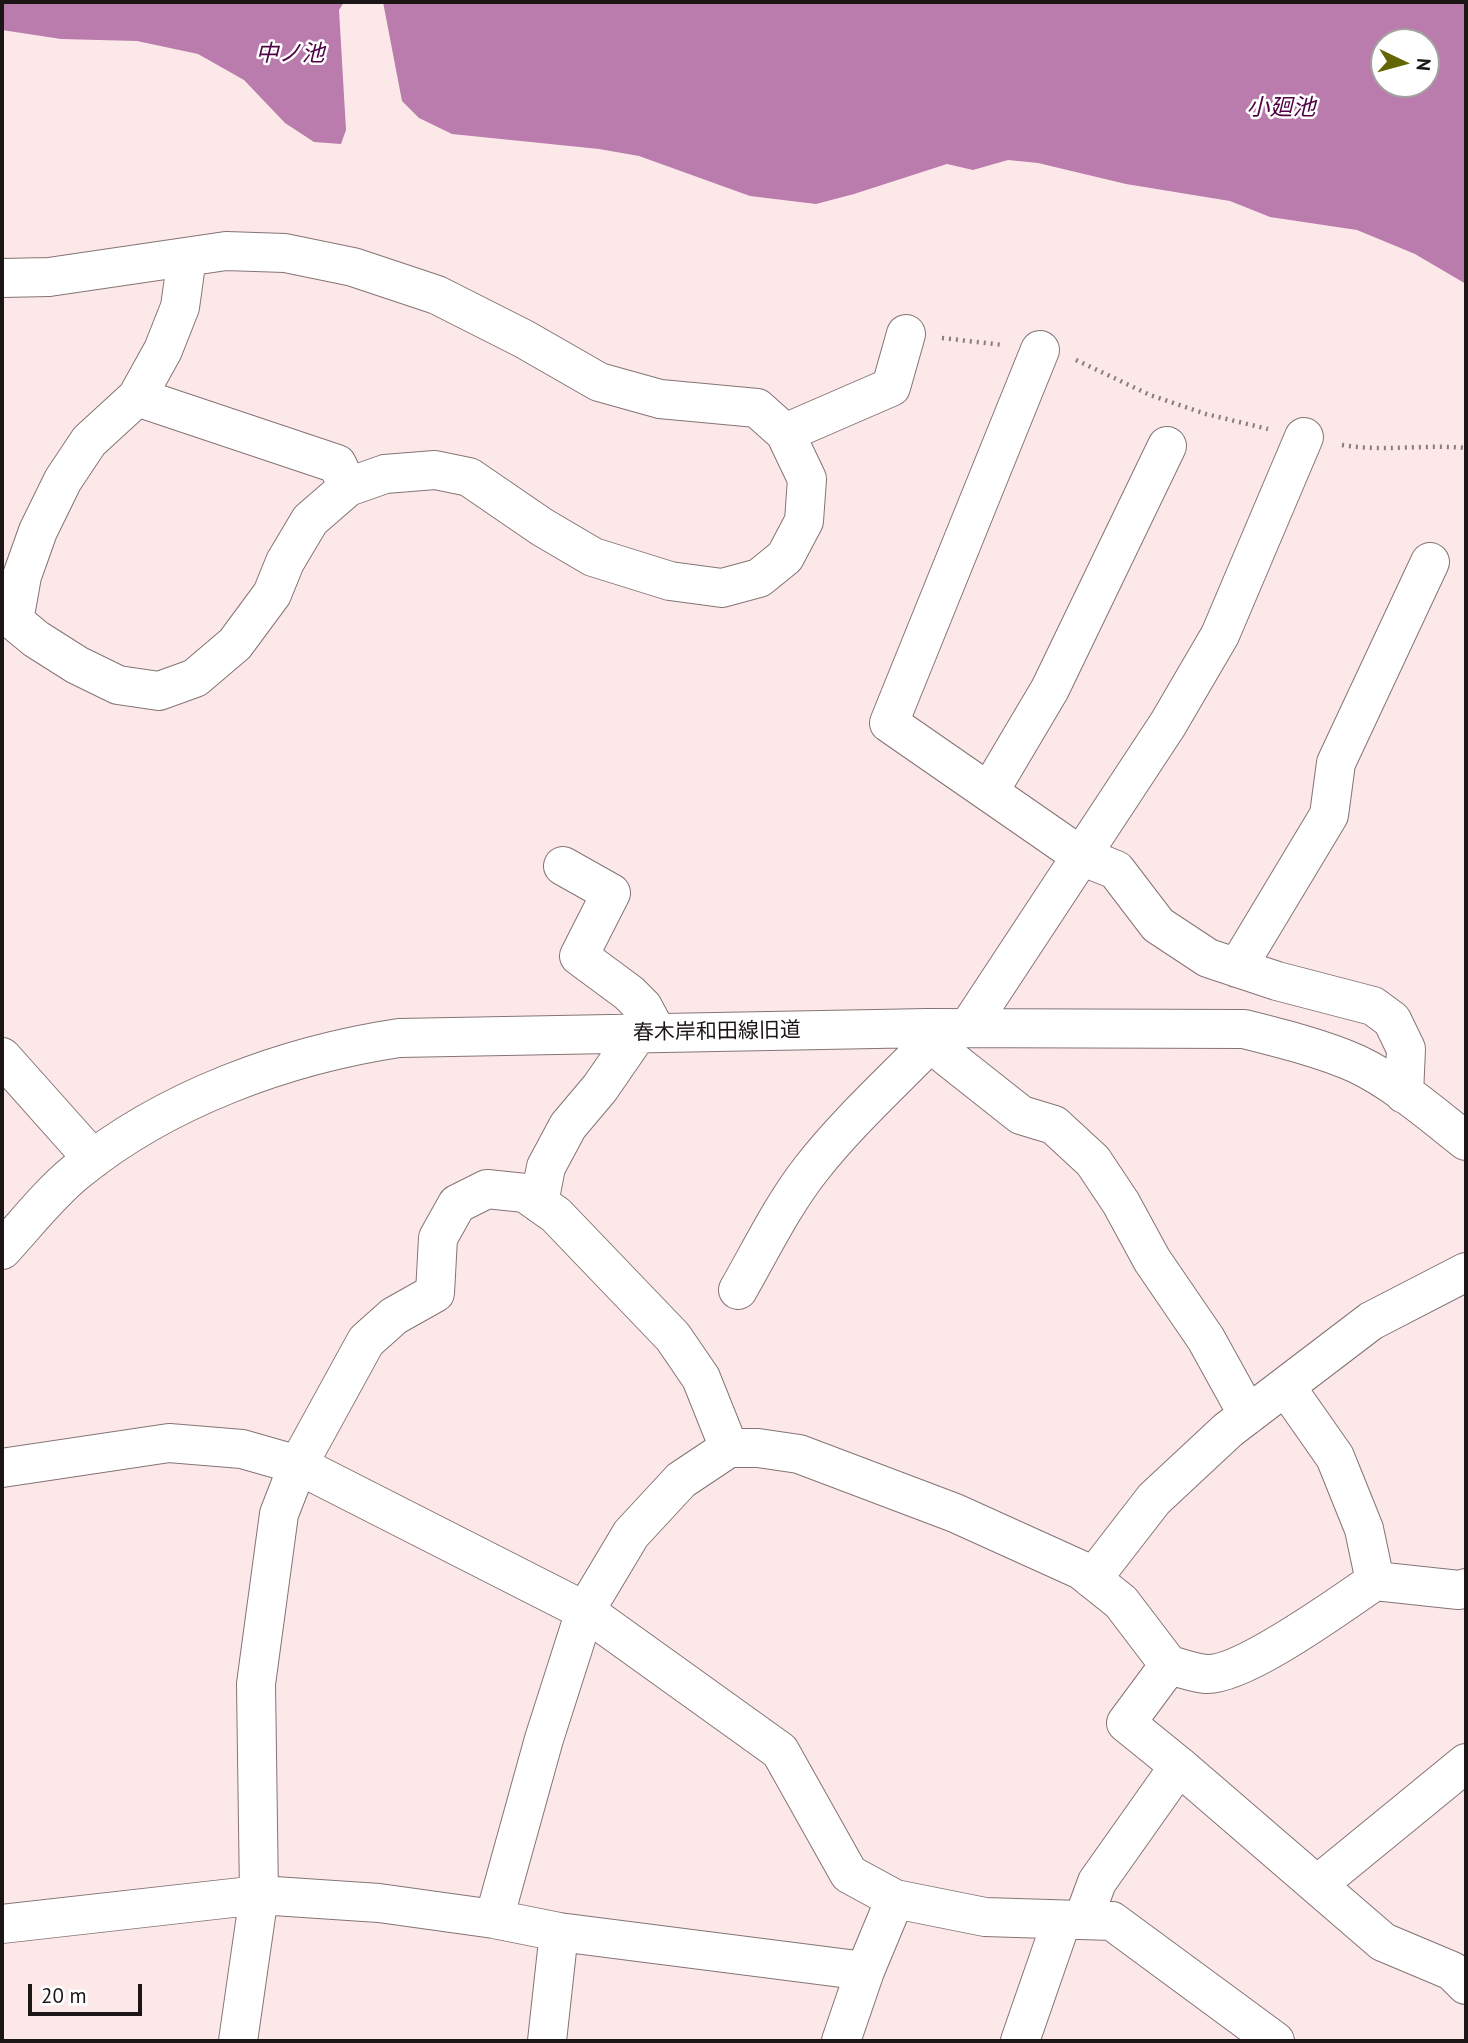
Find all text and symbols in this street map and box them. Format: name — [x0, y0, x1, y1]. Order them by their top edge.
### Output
north arrow — [1370, 28, 1440, 98]
water label: 中ノ池 — [256, 40, 324, 68]
text: N — [1411, 57, 1436, 72]
water label: 小廻池 — [1247, 94, 1315, 122]
street label: 春木岸和田線旧道 — [633, 1018, 801, 1046]
scale bar — [32, 1969, 145, 2013]
text: 20 m — [41, 1982, 87, 2009]

